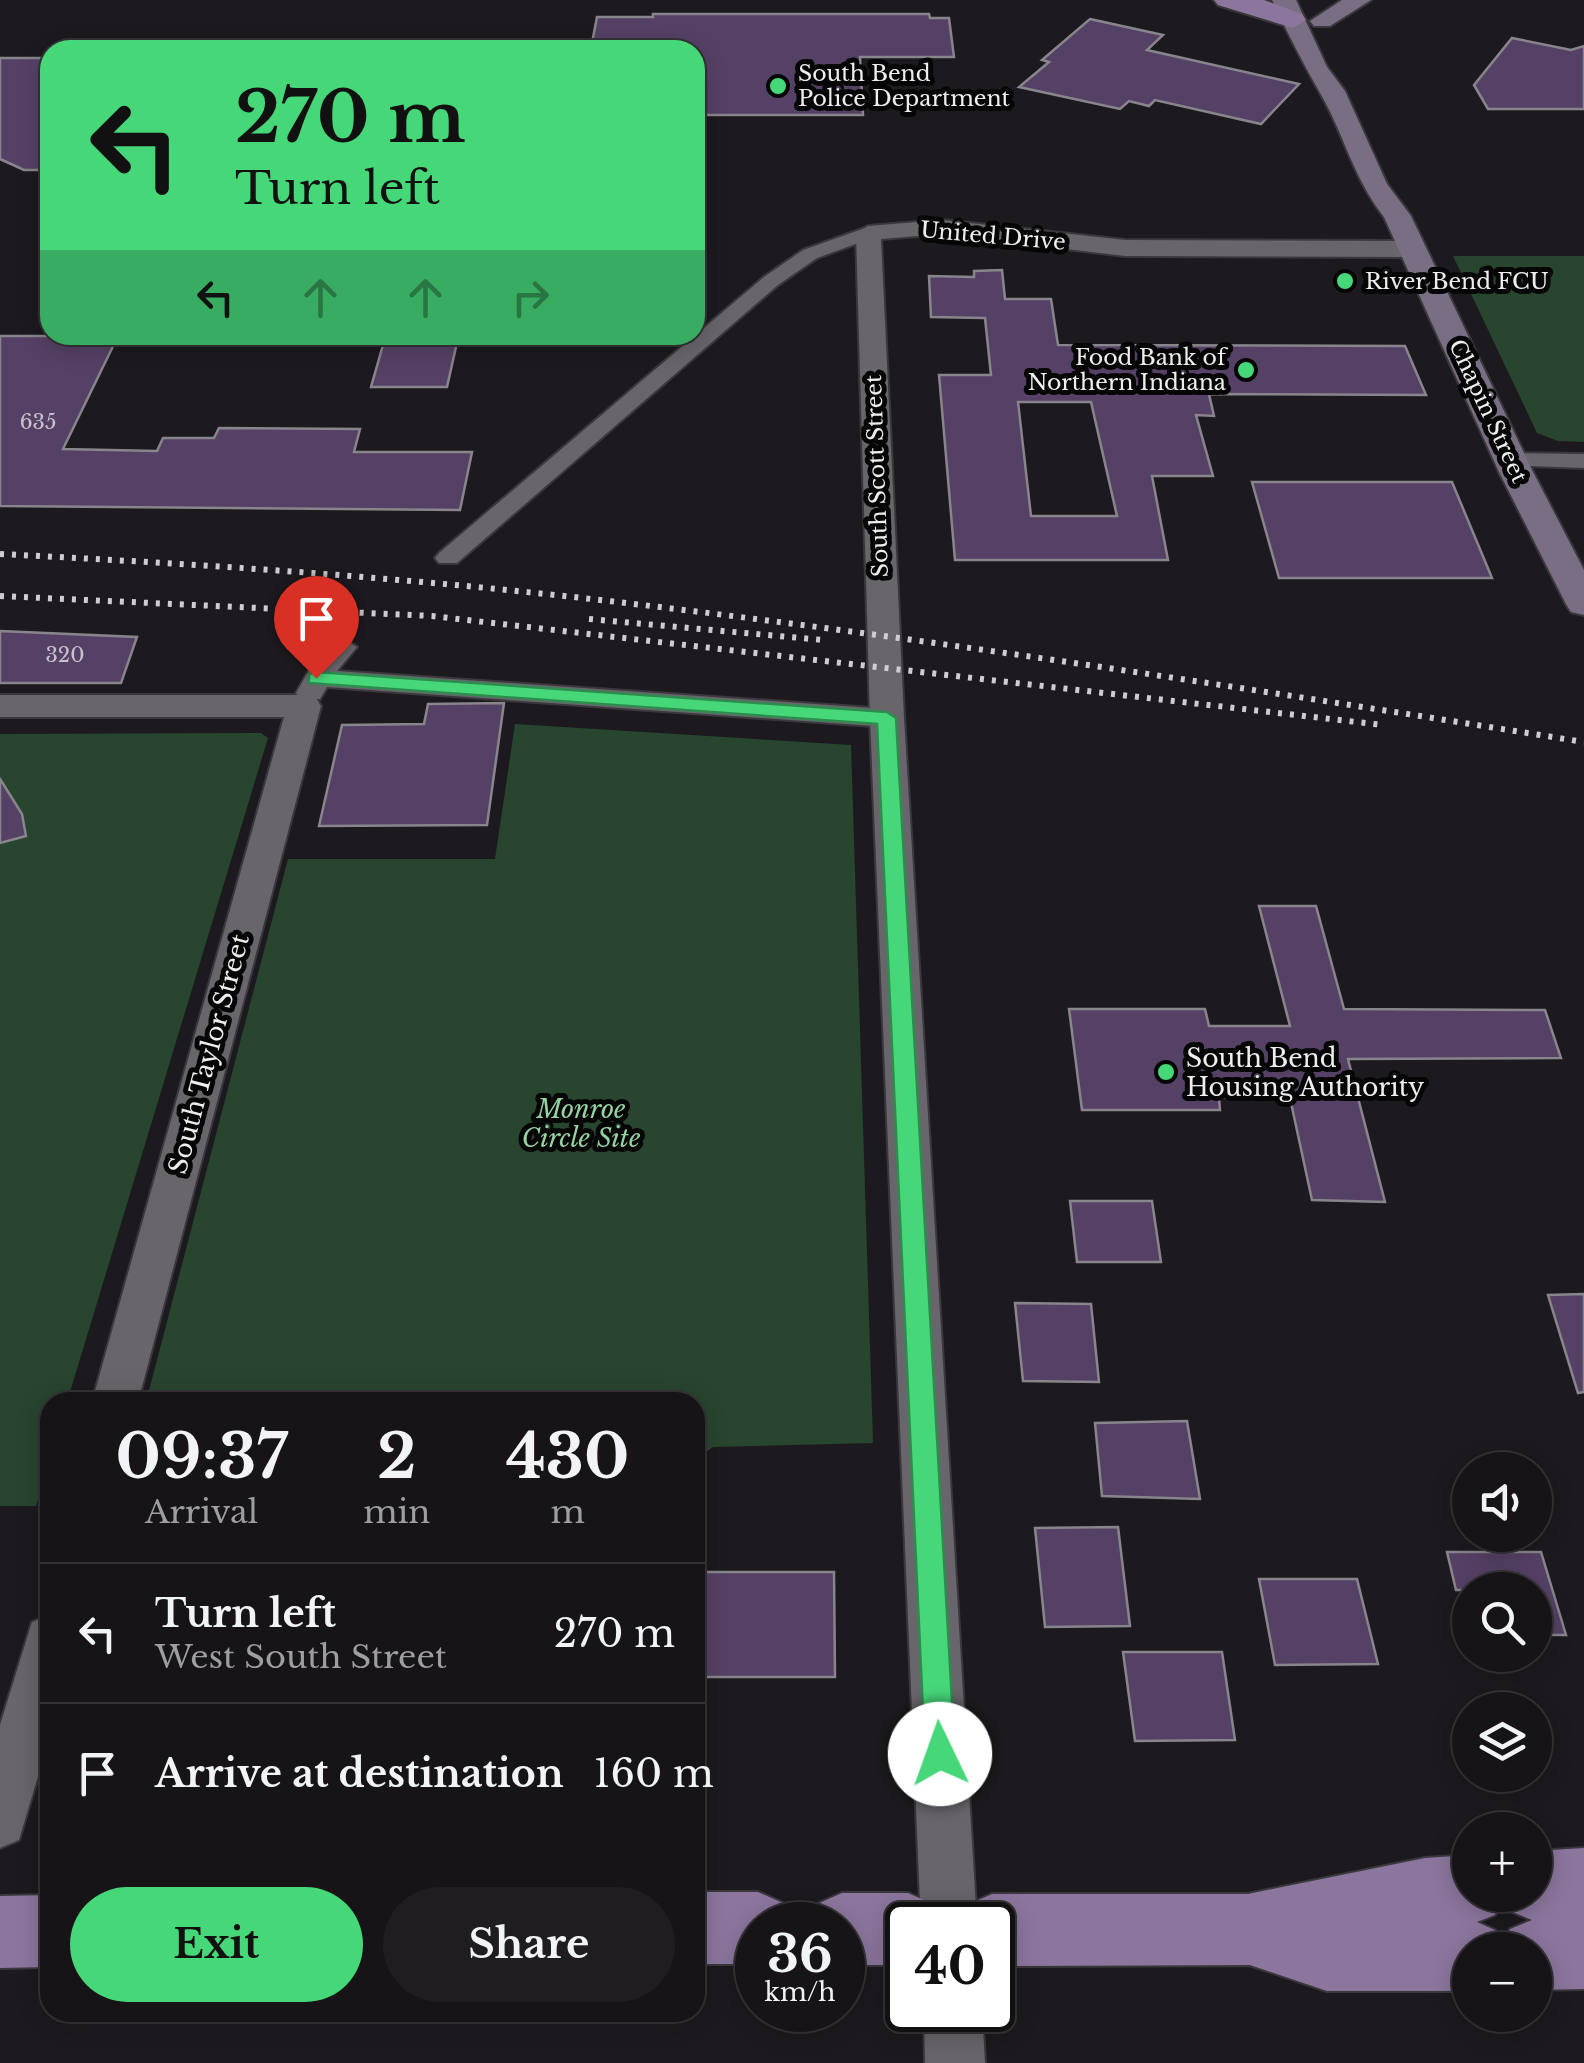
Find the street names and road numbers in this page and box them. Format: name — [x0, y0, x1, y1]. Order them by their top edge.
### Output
street label: United Drive — [919, 216, 1067, 256]
street label: Chapin Street — [1443, 335, 1533, 488]
street label: South Scott Street — [860, 374, 894, 578]
street label: South Taylor Street — [162, 930, 256, 1177]

